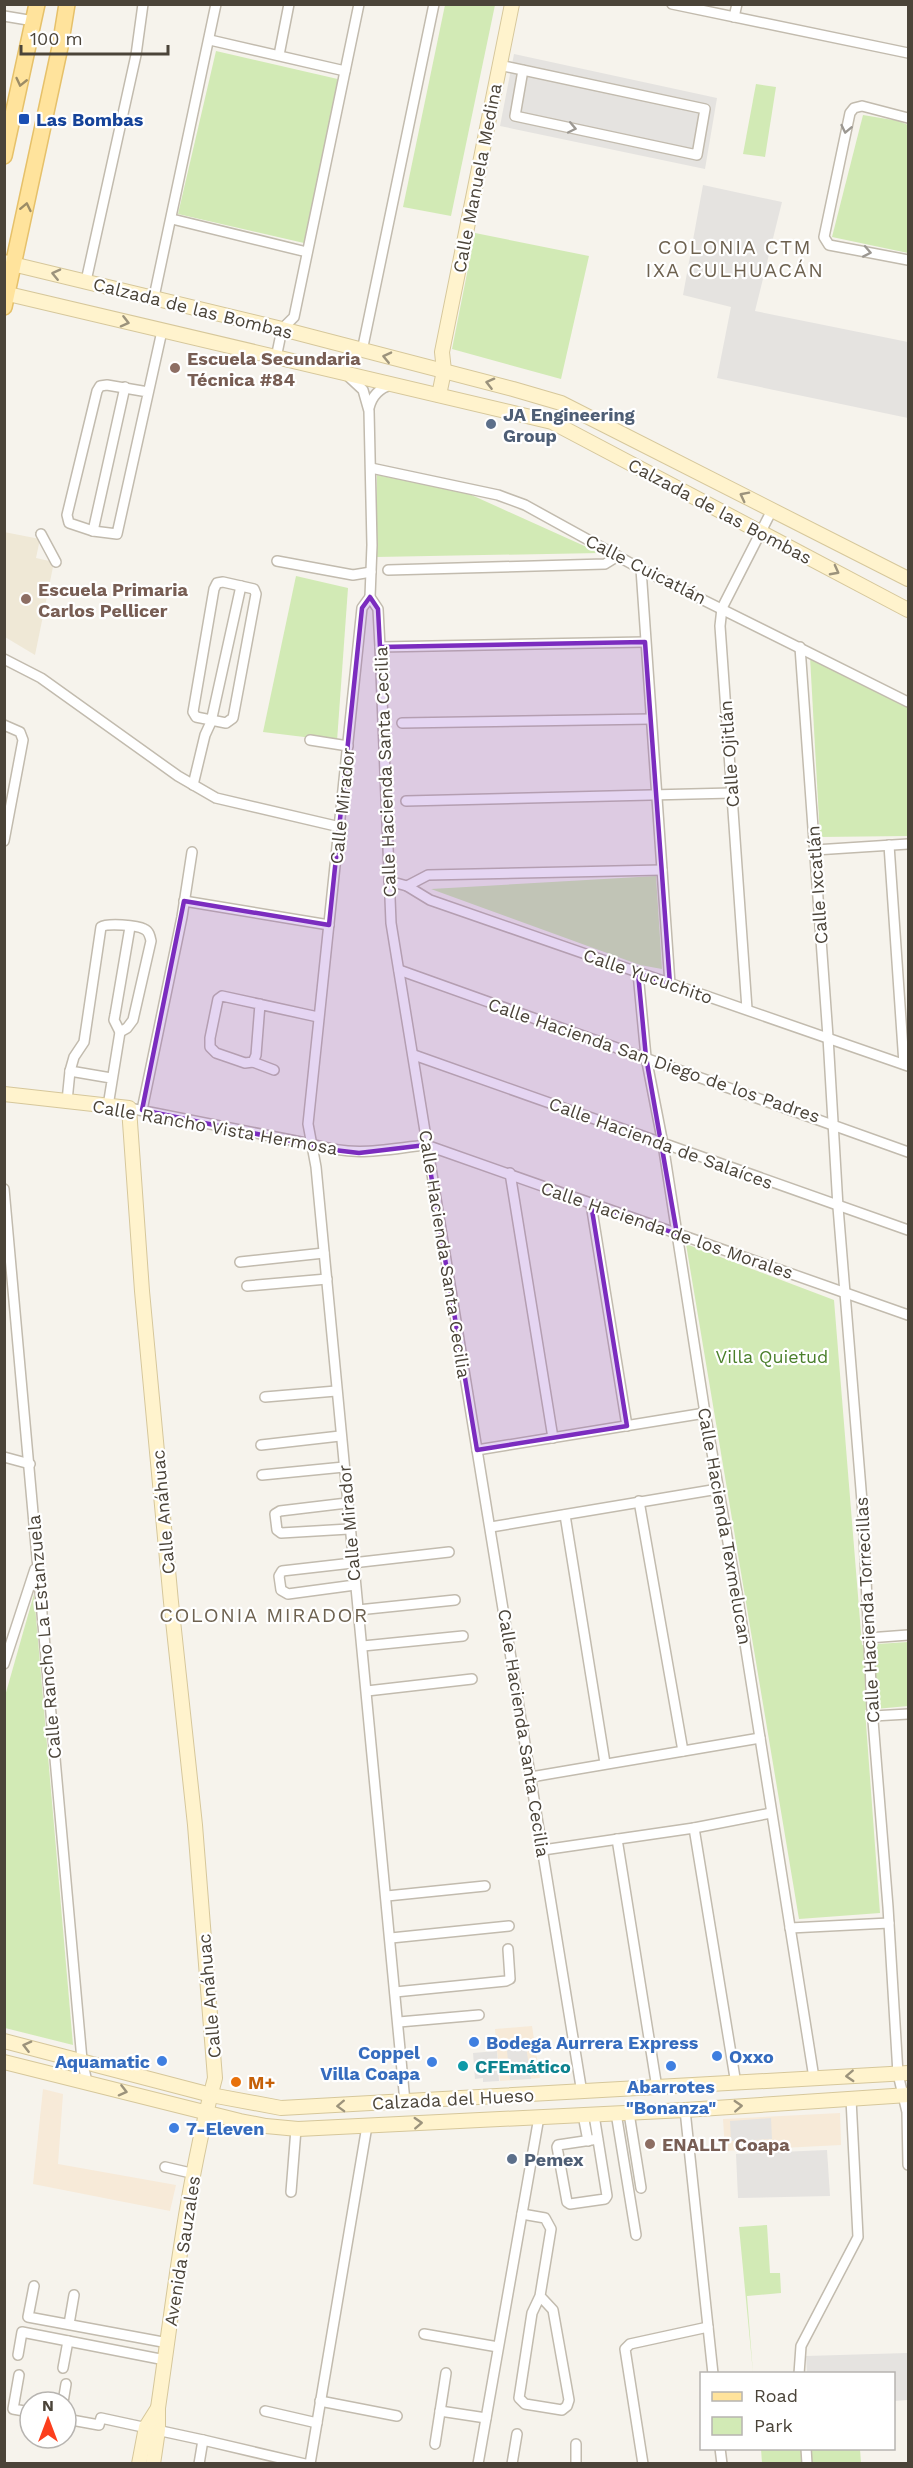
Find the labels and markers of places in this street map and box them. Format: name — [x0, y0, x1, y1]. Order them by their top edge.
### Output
place label: Las Bombas — [36, 109, 144, 130]
marker: Las Bombas — [17, 112, 31, 126]
place label: Escuela Secundaria Técnica #84 — [187, 348, 361, 390]
marker: Escuela Secundaria Técnica #84 — [168, 361, 182, 375]
place label: JA Engineering Group — [503, 404, 636, 446]
marker: JA Engineering Group — [484, 417, 498, 431]
place label: Escuela Primaria Carlos Pellicer — [38, 579, 188, 621]
marker: Escuela Primaria Carlos Pellicer — [19, 592, 33, 606]
place label: Bodega Aurrera Express — [486, 2032, 699, 2053]
marker: Bodega Aurrera Express — [467, 2035, 481, 2049]
place label: Coppel Villa Coapa — [320, 2042, 421, 2084]
place label: Oxxo — [729, 2046, 774, 2067]
marker: Oxxo — [710, 2049, 724, 2063]
place label: Aquamatic — [55, 2051, 150, 2072]
marker: Aquamatic — [155, 2054, 169, 2068]
marker: Coppel Villa Coapa — [425, 2055, 439, 2069]
place label: CFEmático — [475, 2056, 571, 2077]
marker: CFEmático — [456, 2059, 470, 2073]
marker: Abarrotes "Bonanza" — [664, 2059, 678, 2073]
place label: M+ — [248, 2072, 275, 2093]
marker: M+ — [229, 2075, 243, 2089]
place label: Abarrotes "Bonanza" — [626, 2076, 716, 2118]
place label: 7-Eleven — [186, 2118, 264, 2139]
marker: 7-Eleven — [167, 2121, 181, 2135]
place label: ENALLT Coapa — [662, 2134, 790, 2155]
marker: ENALLT Coapa — [643, 2137, 657, 2151]
place label: Pemex — [524, 2149, 584, 2170]
marker: Pemex — [505, 2152, 519, 2166]

